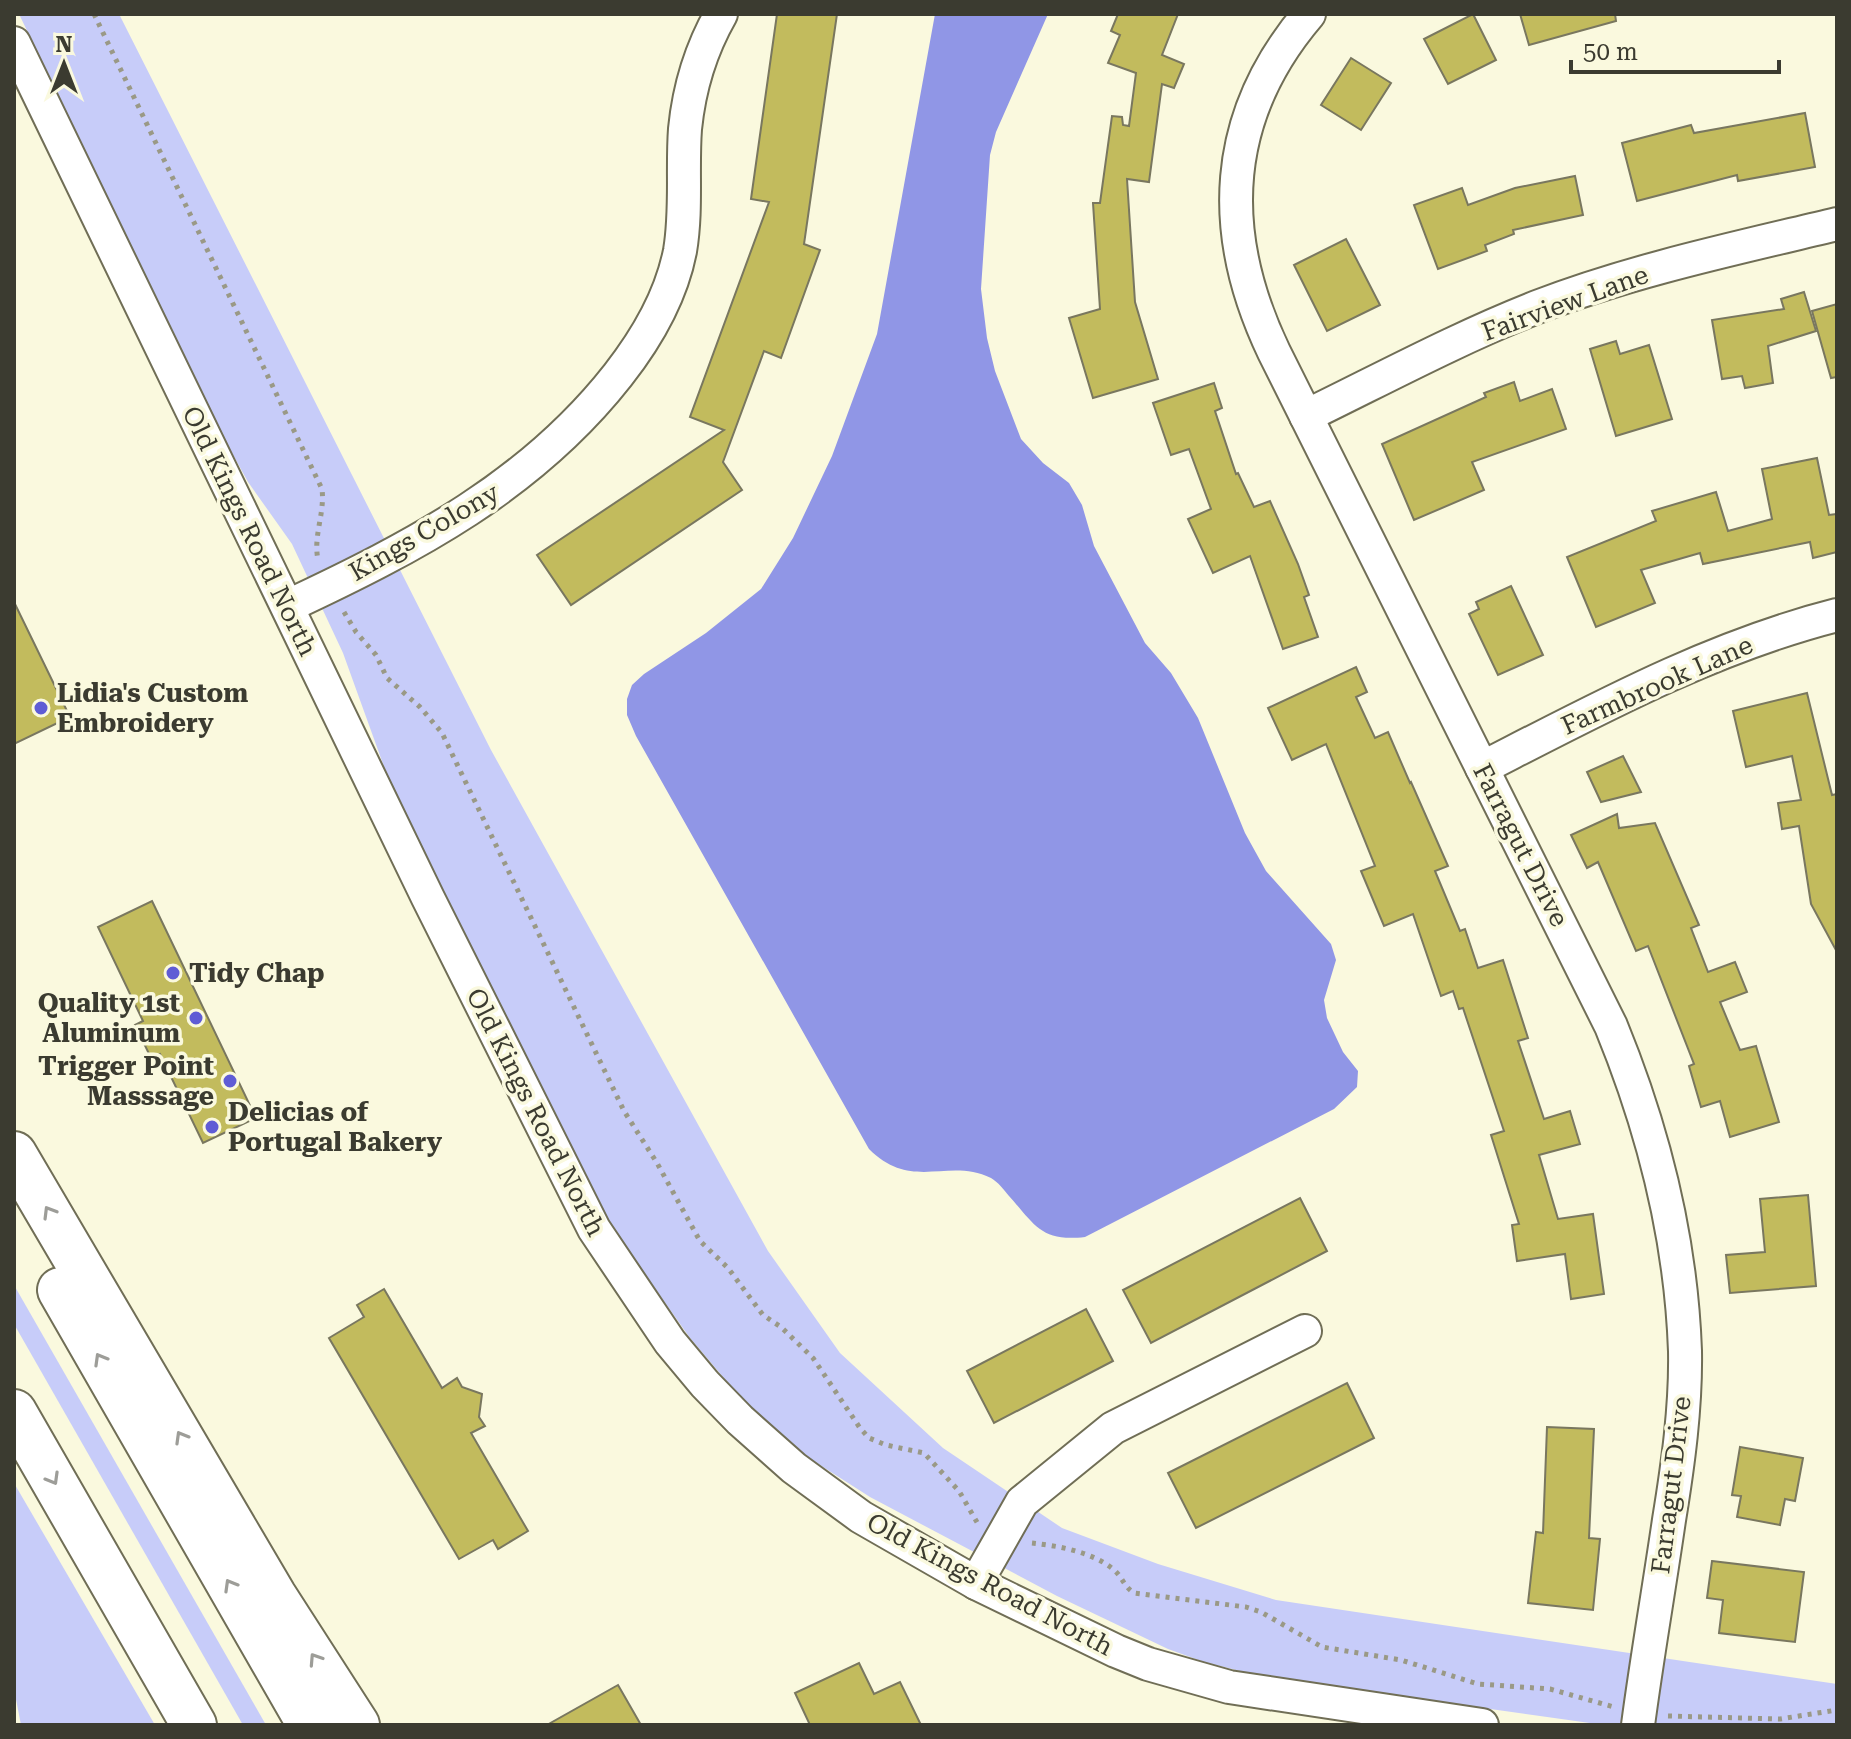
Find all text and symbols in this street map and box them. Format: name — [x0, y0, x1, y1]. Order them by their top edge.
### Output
north arrow — [24, 24, 104, 104]
scale bar — [1571, 24, 1779, 74]
text: N — [56, 32, 73, 57]
text: 50 m — [1583, 38, 1638, 66]
street label: Fairview Lane — [1478, 259, 1652, 347]
street label: Old Kings Road North — [176, 401, 324, 661]
street label: Kings Colony — [344, 477, 505, 587]
street label: Farmbrook Lane — [1557, 629, 1757, 741]
place label: Lidia's Custom Embroidery — [57, 678, 248, 738]
marker: Lidia's Custom Embroidery — [32, 699, 50, 717]
street label: Farragut Drive — [1467, 759, 1575, 931]
place label: Tidy Chap — [189, 958, 325, 988]
marker: Tidy Chap — [164, 964, 182, 982]
street label: Old Kings Road North — [460, 983, 612, 1241]
place label: Quality 1st Aluminum — [38, 988, 180, 1048]
marker: Quality 1st Aluminum — [187, 1009, 205, 1027]
place label: Trigger Point Masssage — [38, 1051, 214, 1111]
marker: Trigger Point Masssage — [221, 1072, 239, 1090]
place label: Delicias of Portugal Bakery — [228, 1097, 442, 1157]
marker: Delicias of Portugal Bakery — [203, 1118, 221, 1136]
one-way arrow — [43, 1207, 59, 1221]
one-way arrow — [94, 1353, 110, 1368]
street label: Farragut Drive — [1645, 1394, 1697, 1576]
one-way arrow — [175, 1431, 191, 1446]
one-way arrow — [43, 1470, 59, 1485]
street label: Old Kings Road North — [862, 1506, 1118, 1662]
one-way arrow — [224, 1579, 240, 1593]
one-way arrow — [309, 1653, 324, 1668]

